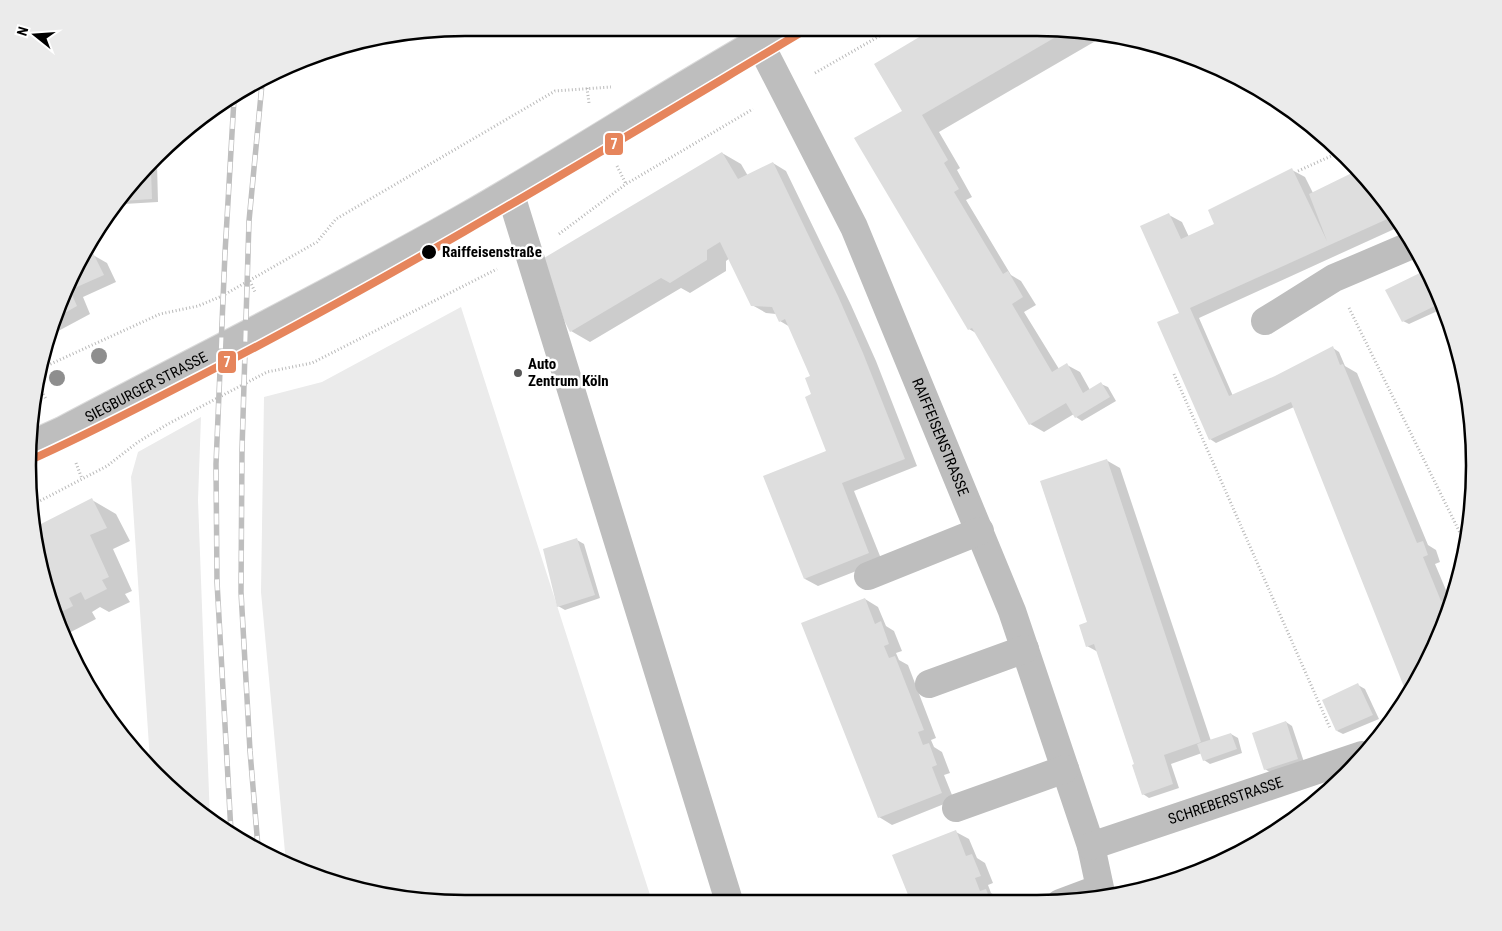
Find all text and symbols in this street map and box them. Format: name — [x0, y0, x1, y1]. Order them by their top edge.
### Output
north arrow — [10, 10, 60, 60]
text: N — [14, 25, 31, 38]
line badge: 7 — [604, 132, 624, 156]
text: 7 — [610, 136, 618, 152]
marker: Raiffeisenstraße — [420, 243, 438, 261]
place label: Raiffeisenstraße — [442, 243, 542, 261]
street label: SIEGBURGER STRASSE — [82, 348, 210, 426]
line badge: 7 — [217, 350, 237, 374]
text: 7 — [223, 354, 231, 370]
place label: Auto Zentrum Köln — [528, 355, 609, 390]
marker: Auto Zentrum Köln — [512, 367, 524, 379]
street label: RAIFFEISENSTRASSE — [908, 375, 973, 499]
street label: SCHREBERSTRASSE — [1166, 773, 1285, 828]

